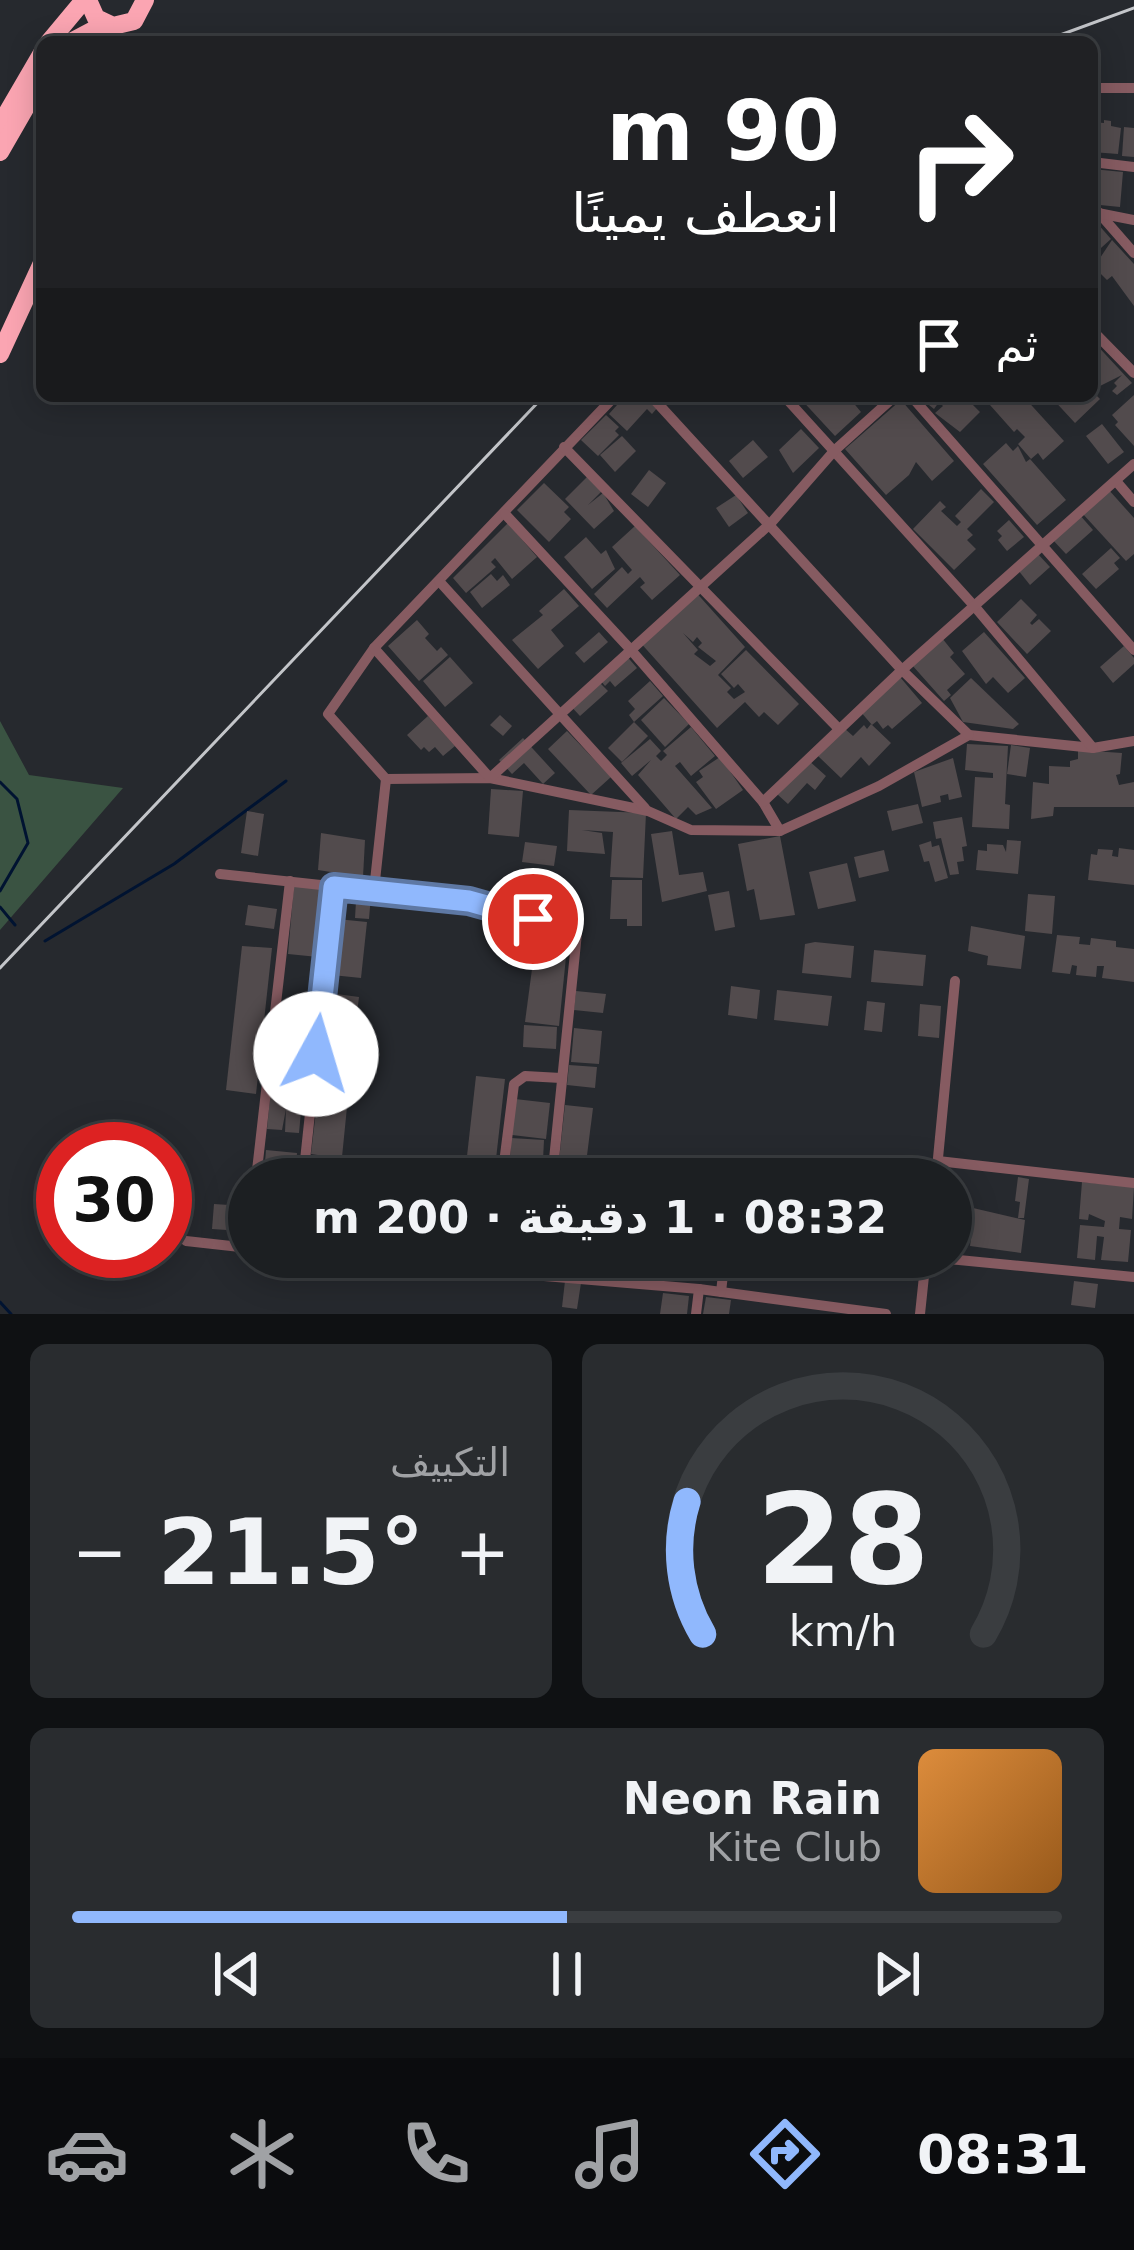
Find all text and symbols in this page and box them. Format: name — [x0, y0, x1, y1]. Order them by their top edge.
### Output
text: 90 m — [606, 82, 840, 180]
icon: right — [882, 84, 1038, 240]
text: انعطف يمينًا — [571, 182, 840, 245]
icon: arrive — [906, 312, 972, 378]
text: ثم — [996, 319, 1038, 372]
pin — [482, 868, 584, 970]
icon: arrive — [500, 886, 566, 952]
position arrow — [253, 991, 379, 1117]
speed limit sign: 30 — [36, 1122, 192, 1278]
text: 08:32 · 1 دقيقة · 200 m — [313, 1191, 887, 1244]
text: التكييف — [390, 1440, 510, 1485]
text: 28 — [756, 1467, 930, 1612]
text: 21.5° — [157, 1500, 425, 1605]
text: − — [72, 1514, 127, 1591]
text: + — [455, 1514, 510, 1591]
text: km/h — [789, 1606, 897, 1656]
text: Neon Rain — [623, 1772, 882, 1825]
text: Kite Club — [706, 1825, 882, 1870]
icon: previous — [204, 1941, 270, 2007]
icon: pause — [534, 1941, 600, 2007]
icon: next — [864, 1941, 930, 2007]
icon: car — [45, 2112, 129, 2196]
icon: climate — [220, 2112, 304, 2196]
icon: phone — [394, 2112, 478, 2196]
icon: music — [568, 2112, 652, 2196]
icon: directions — [743, 2112, 827, 2196]
text: 08:31 — [917, 2123, 1089, 2186]

